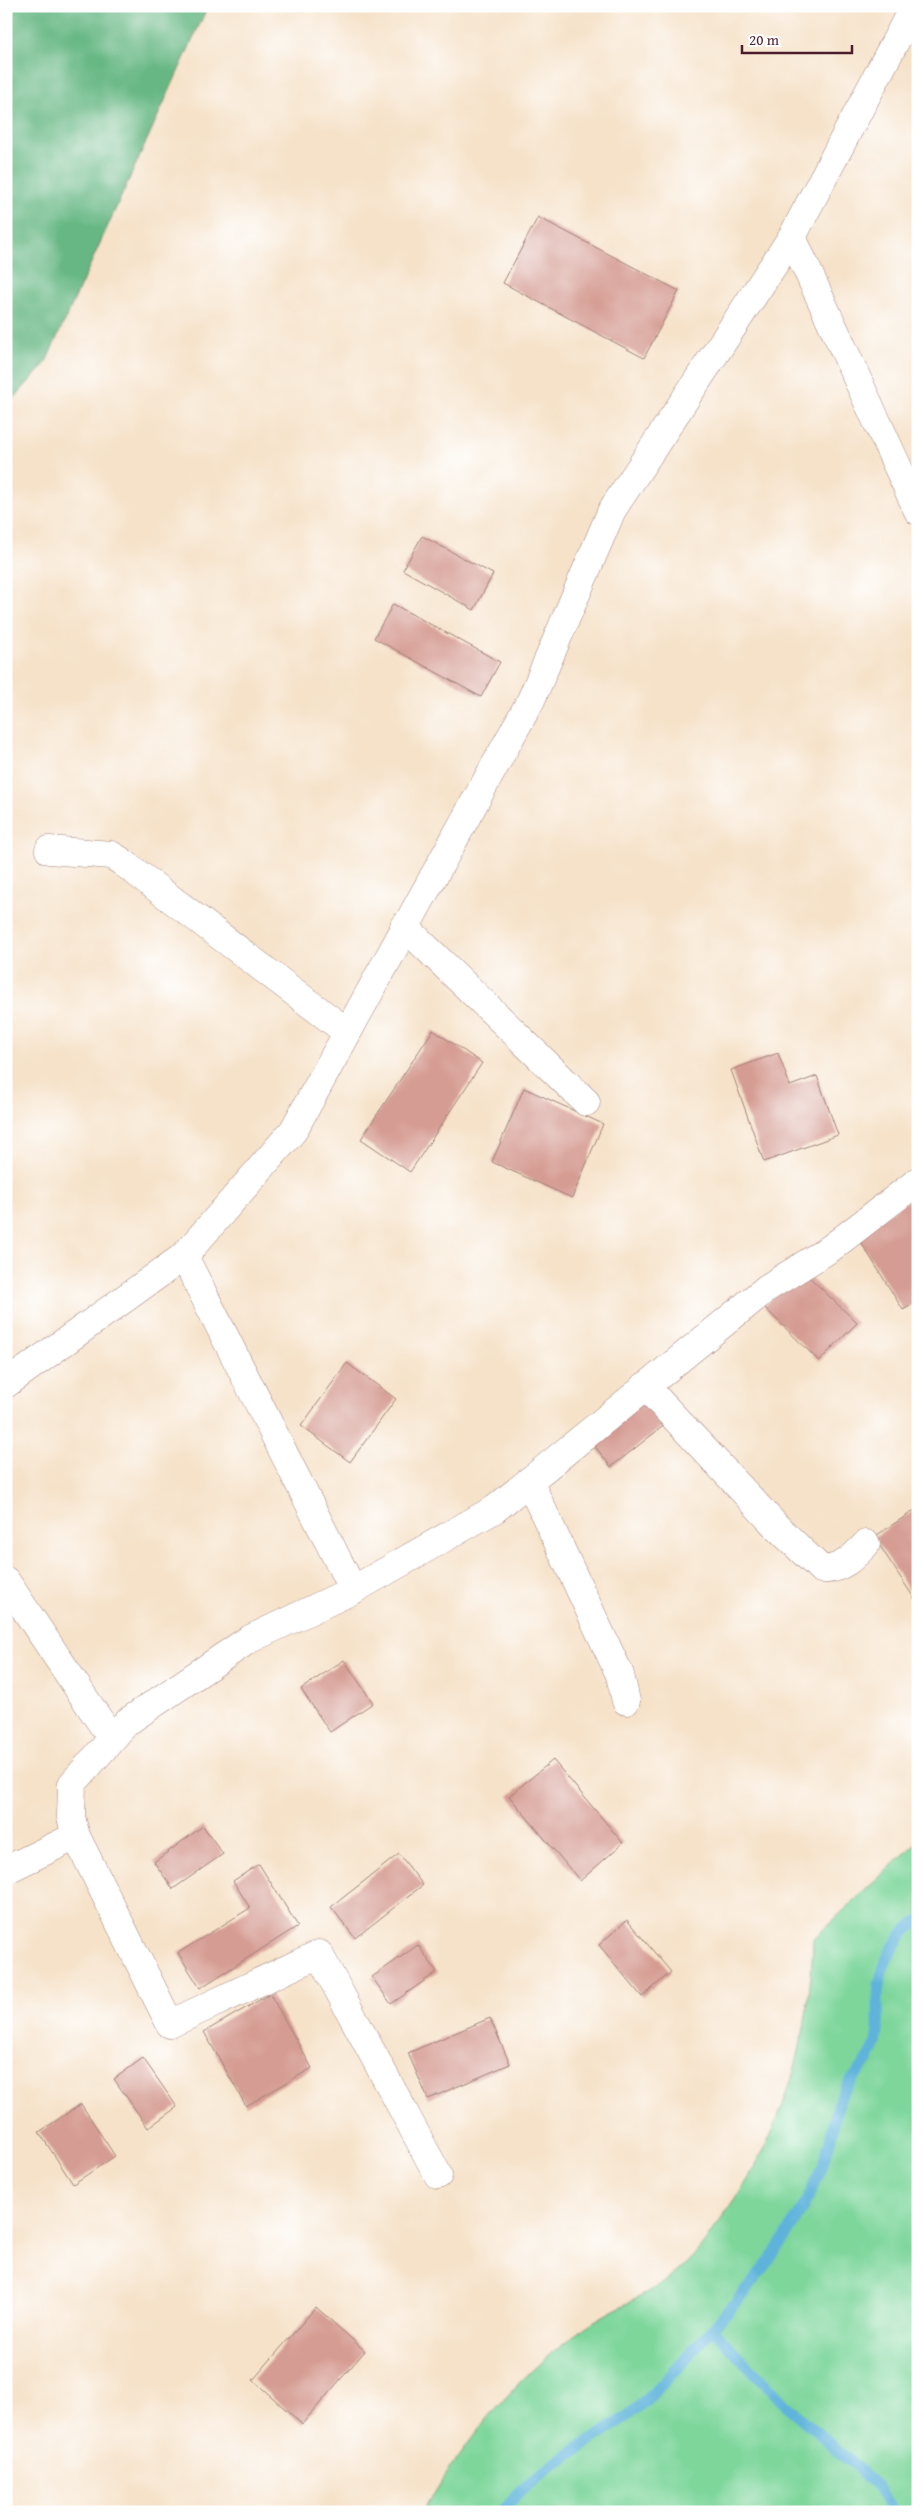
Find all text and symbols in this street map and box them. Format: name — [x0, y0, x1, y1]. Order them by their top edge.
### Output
scale bar — [742, 22, 852, 54]
text: 20 m — [749, 29, 780, 50]

